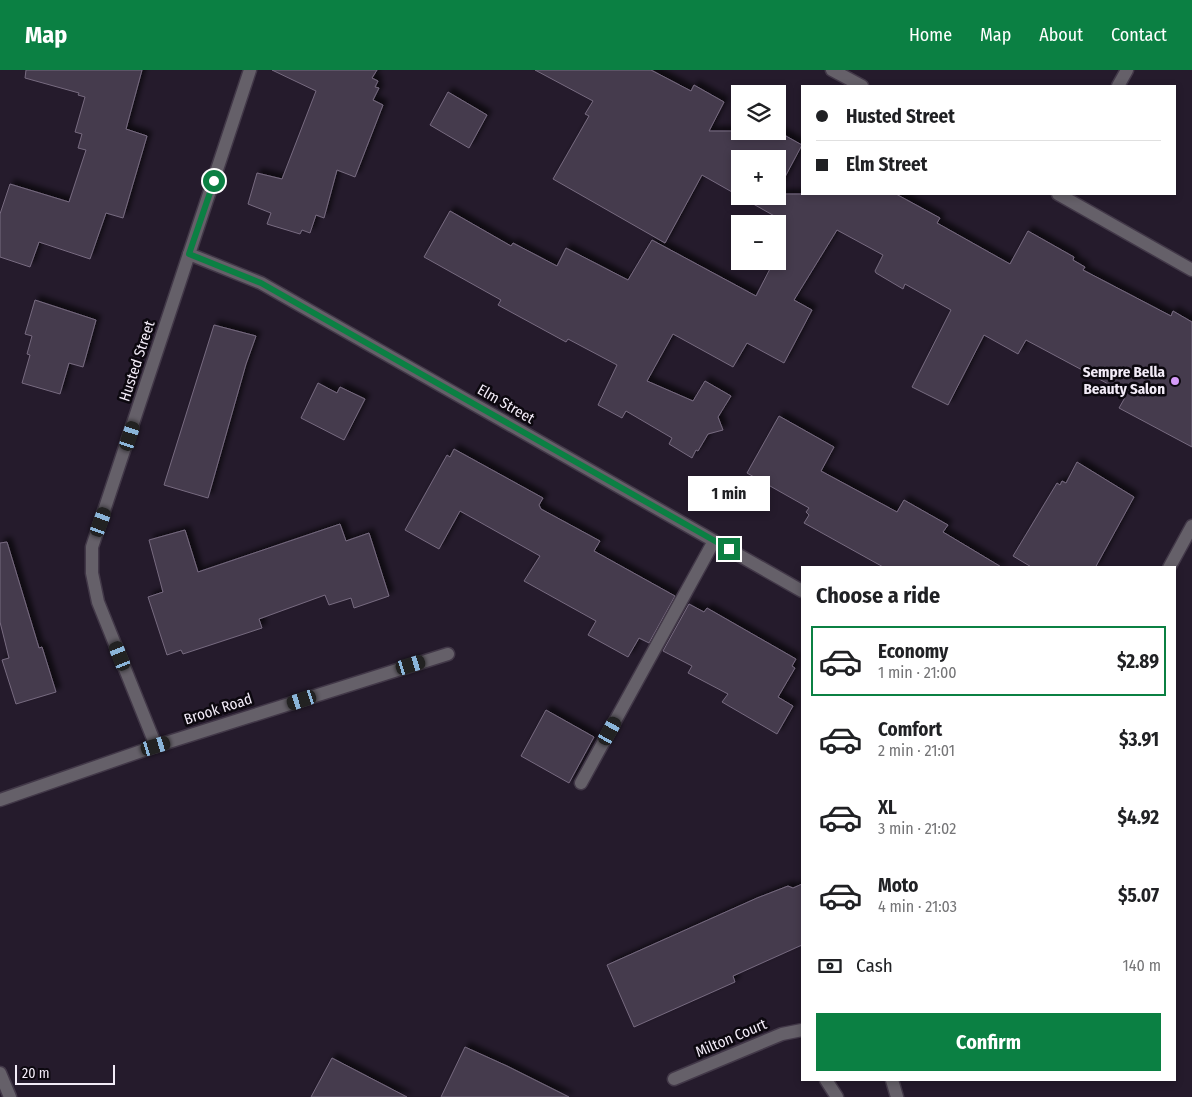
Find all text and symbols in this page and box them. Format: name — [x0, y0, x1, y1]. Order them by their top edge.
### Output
text: Map — [25, 21, 67, 49]
text: Home — [909, 24, 952, 46]
text: Map — [980, 24, 1011, 46]
text: About — [1039, 24, 1083, 46]
text: Contact — [1111, 24, 1167, 46]
map controls — [731, 85, 786, 270]
button: layers — [731, 85, 786, 140]
text: Husted Street — [846, 105, 955, 128]
button: + — [731, 150, 786, 205]
text: Elm Street — [846, 153, 927, 176]
route start — [203, 170, 225, 192]
button: − — [731, 215, 786, 270]
street label: Husted Street — [115, 318, 159, 404]
place label: Sempre Bella Beauty Salon — [1083, 363, 1166, 398]
marker: Sempre Bella Beauty Salon — [1169, 375, 1181, 387]
street label: Elm Street — [474, 380, 538, 428]
car — [118, 419, 141, 453]
callout: 1 min — [688, 476, 770, 512]
text: 1 min — [712, 484, 746, 503]
car — [88, 505, 113, 539]
route end — [718, 538, 740, 560]
text: Choose a ride — [816, 582, 940, 609]
car — [107, 639, 132, 673]
icon: car — [818, 639, 863, 684]
text: Economy — [878, 640, 948, 663]
text: $2.89 — [1117, 650, 1159, 673]
car — [394, 653, 427, 677]
text: 1 min · 21:00 — [878, 663, 957, 682]
car — [285, 688, 318, 712]
street label: Brook Road — [182, 690, 254, 728]
car — [596, 714, 623, 748]
icon: car — [818, 717, 863, 762]
text: Comfort — [878, 718, 942, 741]
text: $3.91 — [1119, 728, 1159, 751]
car — [139, 734, 172, 758]
text: 2 min · 21:01 — [878, 741, 955, 760]
icon: car — [818, 795, 863, 840]
text: XL — [878, 796, 897, 819]
text: $4.92 — [1117, 806, 1159, 829]
text: 3 min · 21:02 — [878, 819, 956, 838]
icon: car — [818, 873, 863, 918]
text: Moto — [878, 874, 918, 897]
text: $5.07 — [1118, 884, 1159, 907]
text: 4 min · 21:03 — [878, 897, 957, 916]
icon: cash — [816, 952, 844, 980]
text: Cash — [856, 954, 893, 977]
text: 140 m — [1123, 956, 1161, 975]
button: Confirm — [816, 1013, 1161, 1071]
street label: Milton Court — [693, 1015, 769, 1061]
scale bar — [15, 1062, 115, 1085]
text: 20 m — [22, 1065, 50, 1082]

